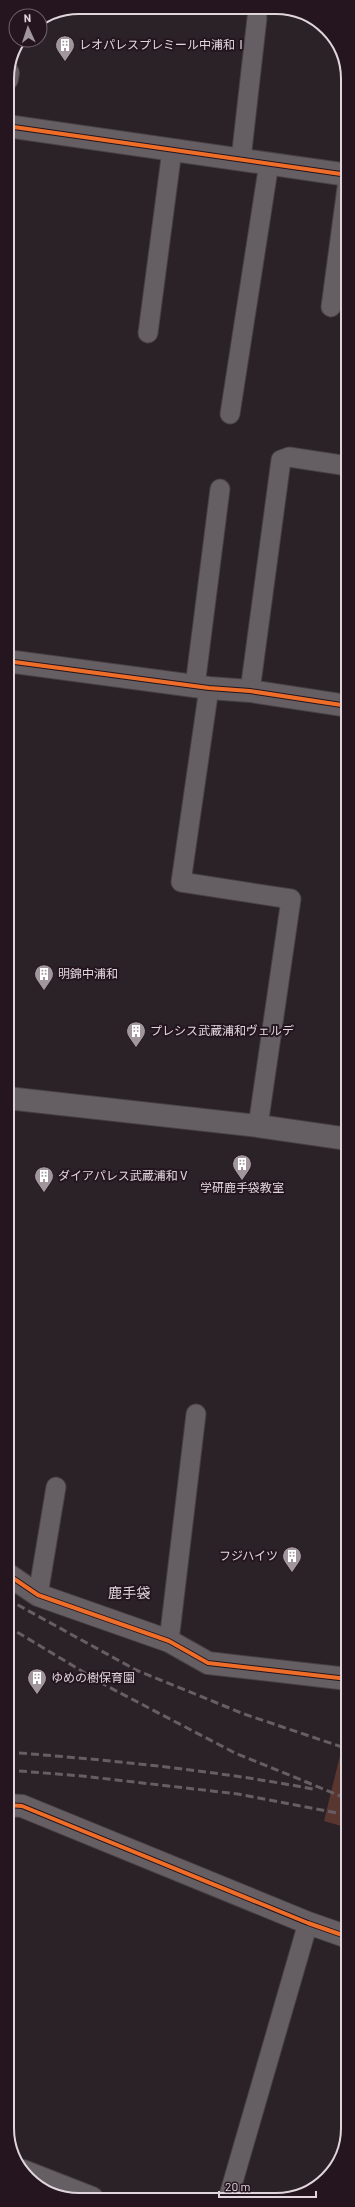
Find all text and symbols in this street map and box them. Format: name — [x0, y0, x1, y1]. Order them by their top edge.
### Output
north arrow — [8, 8, 48, 48]
text: N — [23, 11, 31, 24]
building icon: レオパレスプレミール中浦和Ⅰ — [54, 34, 76, 62]
place label: レオパレスプレミール中浦和Ⅰ — [79, 37, 247, 51]
building icon: 明錦中浦和 — [33, 963, 55, 991]
place label: 明錦中浦和 — [58, 966, 118, 980]
building icon: プレシス武蔵浦和ヴェルデ — [125, 1020, 147, 1048]
place label: プレシス武蔵浦和ヴェルデ — [150, 1023, 294, 1037]
building icon: 学研鹿手袋教室 — [231, 1153, 253, 1181]
building icon: ダイアパレス武蔵浦和Ⅴ — [33, 1165, 55, 1193]
place label: ダイアパレス武蔵浦和Ⅴ — [58, 1168, 190, 1182]
place label: 学研鹿手袋教室 — [200, 1180, 284, 1194]
building icon: フジハイツ — [281, 1545, 303, 1573]
place label: フジハイツ — [219, 1548, 278, 1562]
district label: 鹿手袋 — [108, 1584, 150, 1601]
building icon: ゆめの樹保育園 — [26, 1667, 48, 1695]
place label: ゆめの樹保育園 — [51, 1670, 135, 1684]
scale bar — [219, 2173, 316, 2199]
text: 20 m — [225, 2179, 251, 2193]

